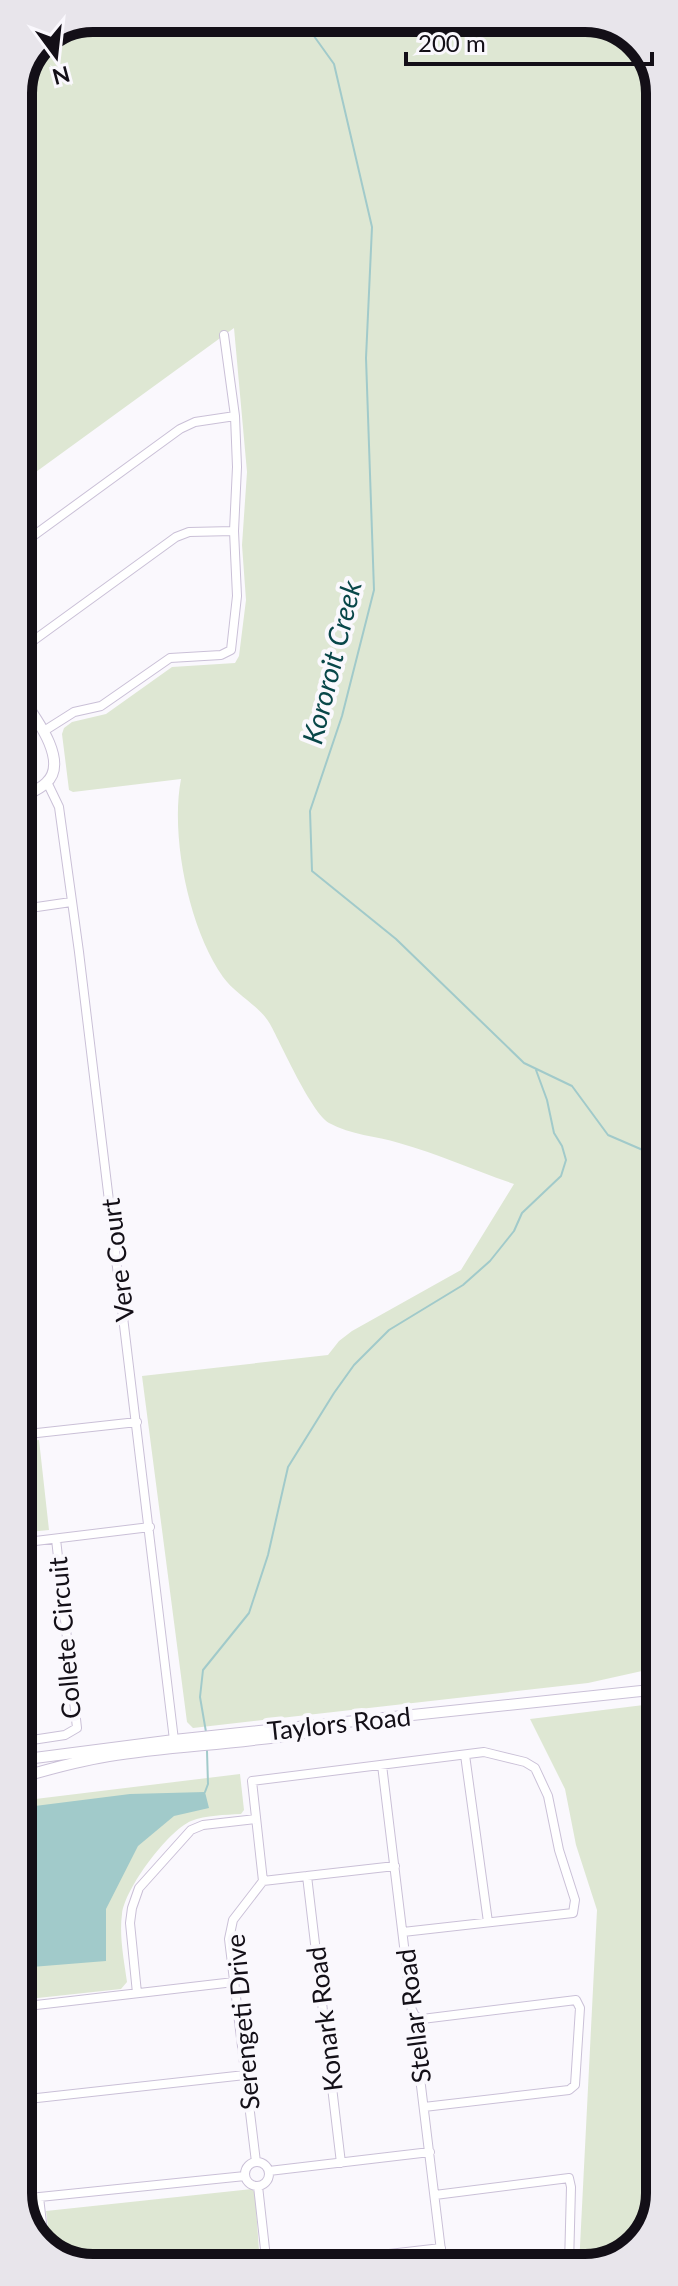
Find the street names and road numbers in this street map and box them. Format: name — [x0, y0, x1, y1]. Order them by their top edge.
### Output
street label: Vere Court — [93, 1196, 140, 1323]
street label: Collete Circuit — [41, 1555, 87, 1720]
street label: Taylors Road — [266, 1700, 412, 1746]
street label: Serengeti Drive — [218, 1933, 266, 2111]
street label: Konark Road — [299, 1945, 349, 2093]
street label: Stellar Road — [389, 1947, 437, 2085]

